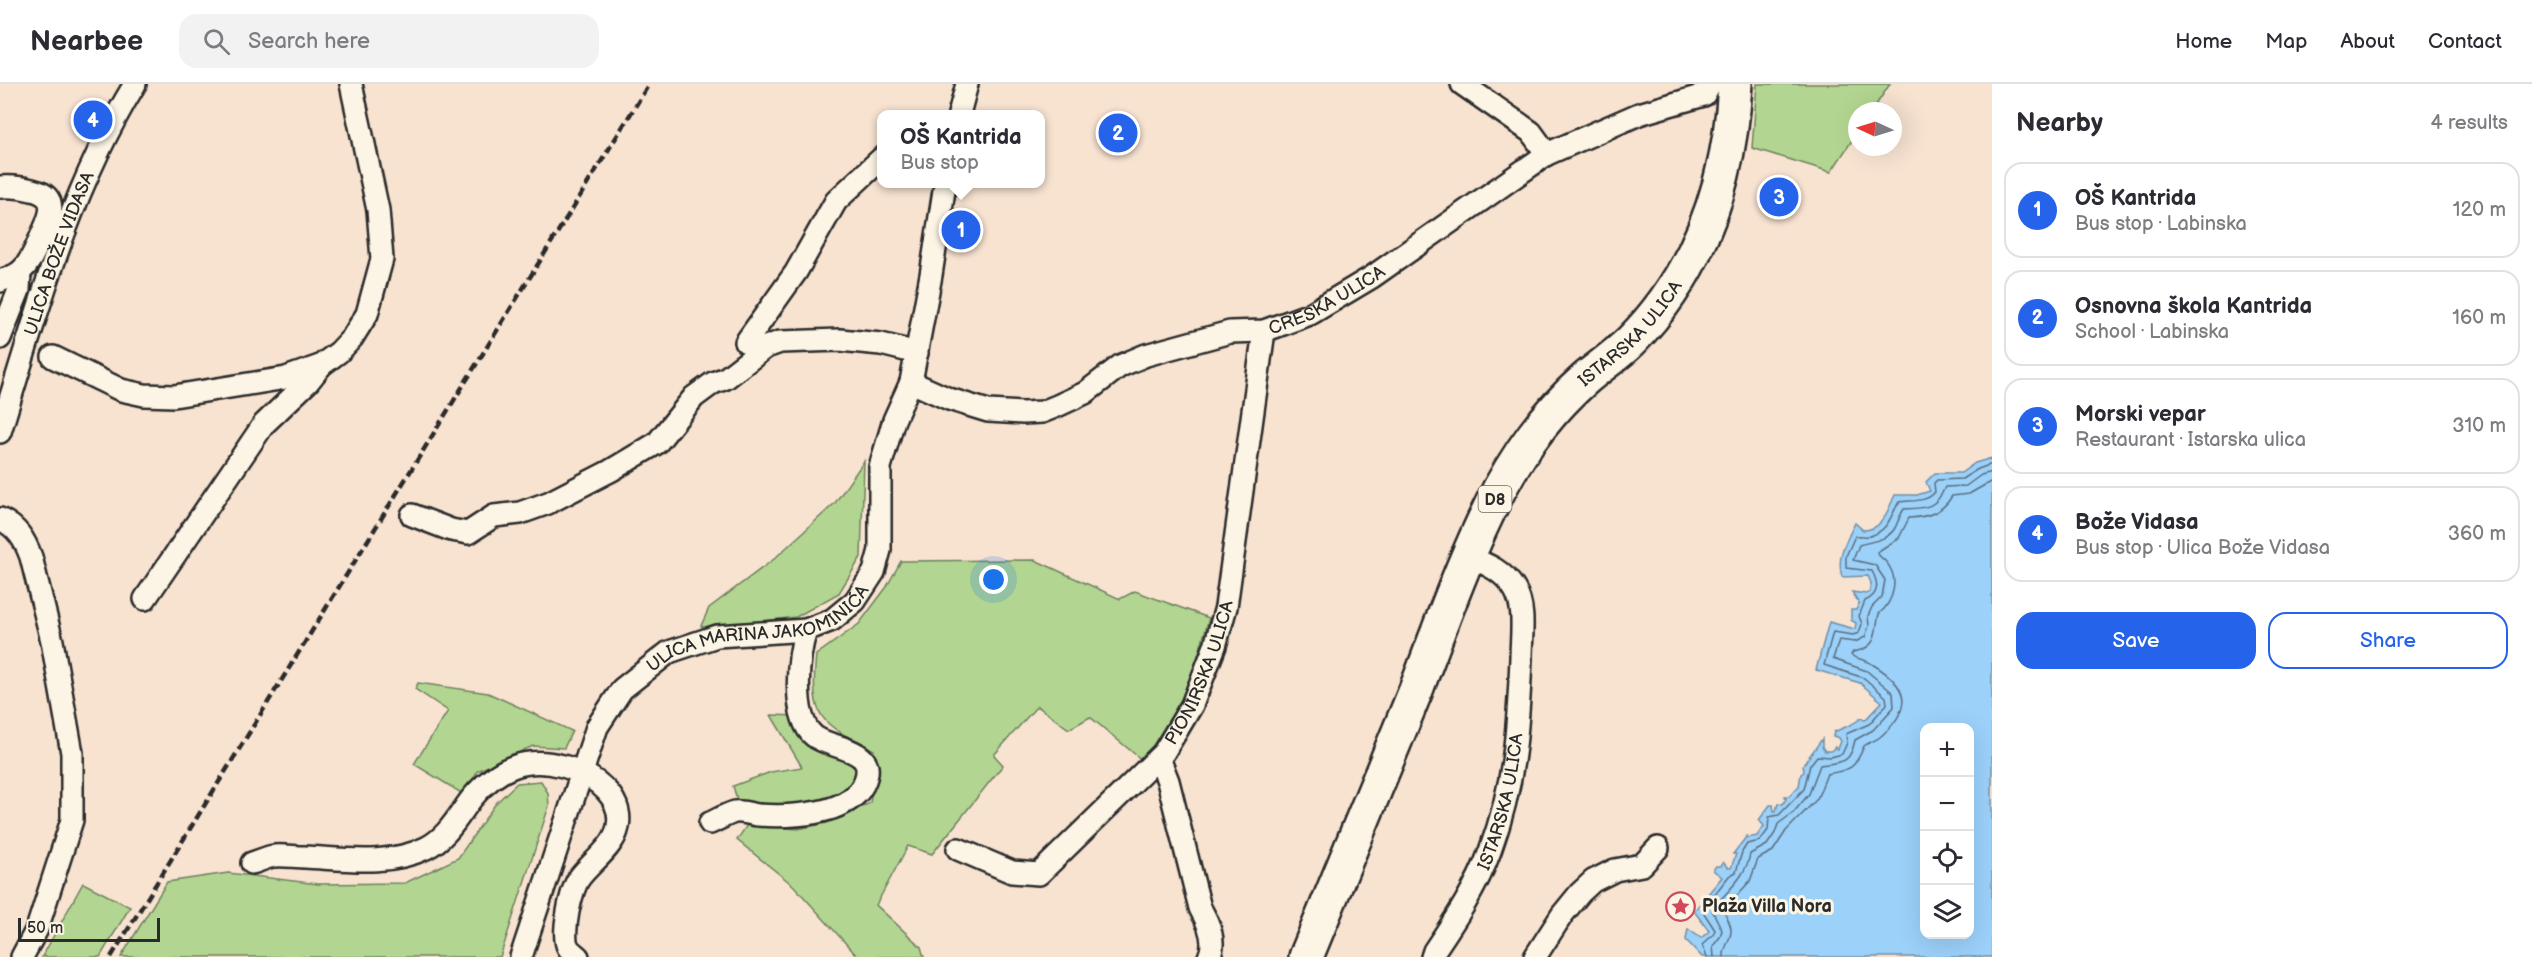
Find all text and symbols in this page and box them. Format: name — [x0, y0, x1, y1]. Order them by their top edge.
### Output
search box — [179, 14, 599, 68]
text: Nearbee — [30, 25, 143, 58]
icon: search — [200, 25, 233, 58]
text: Search here — [248, 28, 370, 55]
text: Home — [2175, 29, 2232, 54]
text: Map — [2265, 29, 2307, 54]
text: About — [2340, 29, 2395, 54]
text: Contact — [2428, 29, 2502, 54]
pin: 4 — [74, 98, 112, 142]
north arrow — [1848, 102, 1902, 156]
text: Nearby — [2016, 108, 2103, 139]
popup — [877, 110, 1045, 188]
pin: 2 — [1098, 110, 1138, 156]
text: 4 results — [2430, 111, 2508, 135]
text: OŠ Kantrida — [900, 124, 1022, 151]
text: Bus stop — [900, 151, 979, 175]
street label: ULICA BOŽE VIDASA — [20, 169, 99, 338]
pin: 3 — [1760, 174, 1798, 220]
text: OŠ Kantrida — [2075, 185, 2196, 212]
text: 1 — [2033, 198, 2042, 222]
text: 120 m — [2453, 198, 2506, 222]
pin: 1 — [942, 208, 980, 252]
text: Bus stop · Labinska — [2075, 212, 2247, 236]
street label: CRESKA ULICA — [1266, 261, 1389, 339]
street label: ISTARSKA ULICA — [1574, 277, 1687, 391]
text: Osnovna škola Kantrida — [2075, 293, 2312, 320]
text: 2 — [2032, 306, 2043, 330]
text: 160 m — [2452, 306, 2506, 330]
text: School · Labinska — [2075, 320, 2229, 344]
text: Morski vepar — [2075, 401, 2206, 428]
text: 3 — [2032, 414, 2043, 438]
text: 310 m — [2452, 414, 2506, 438]
text: Restaurant · Istarska ulica — [2075, 428, 2306, 452]
road number: D8 — [1478, 486, 1512, 512]
text: Bože Vidasa — [2075, 509, 2199, 536]
text: 4 — [2032, 522, 2043, 546]
text: 360 m — [2448, 522, 2506, 546]
text: Bus stop · Ulica Bože Vidasa — [2075, 536, 2330, 560]
your location — [979, 565, 1008, 594]
street label: ULICA MARINA JAKOMINIĆA — [643, 581, 874, 676]
street label: PIONIRSKA ULICA — [1161, 600, 1238, 749]
button: Save — [2016, 612, 2256, 669]
button: Share — [2268, 612, 2508, 669]
map controls — [1920, 723, 1974, 939]
button: + — [1920, 723, 1974, 777]
street label: ISTARSKA ULICA — [1474, 732, 1527, 873]
button: − — [1920, 777, 1974, 831]
button: locate — [1920, 831, 1974, 885]
button: layers — [1920, 885, 1974, 939]
place icon: Plaža Villa Nora — [1665, 890, 1697, 922]
place label: Plaža Villa Nora — [1702, 896, 1832, 917]
scale bar — [18, 915, 160, 942]
text: 50 m — [27, 919, 63, 938]

